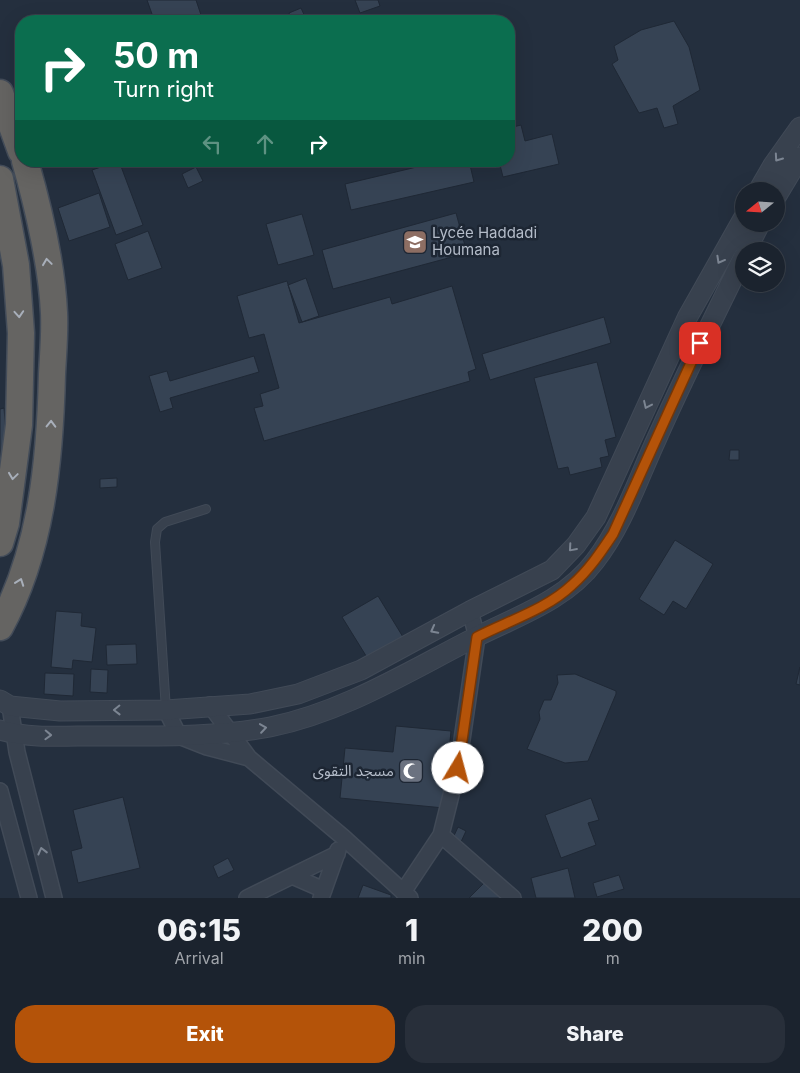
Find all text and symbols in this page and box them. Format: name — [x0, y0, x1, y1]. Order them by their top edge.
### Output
text: 50 m — [113, 34, 199, 76]
icon: right — [30, 35, 95, 100]
text: Turn right — [113, 76, 214, 102]
icon: left — [198, 130, 226, 158]
icon: ahead — [251, 130, 279, 158]
icon: right — [304, 130, 332, 158]
one-way arrow — [775, 153, 784, 162]
north arrow — [735, 182, 785, 232]
map controls — [735, 182, 785, 292]
place label: Lycée Haddadi Houmana — [432, 223, 537, 259]
school or university icon: Lycée Haddadi Houmana — [402, 229, 428, 255]
button: layers — [735, 242, 785, 292]
one-way arrow — [716, 255, 726, 264]
one-way arrow — [42, 257, 53, 265]
one-way arrow — [14, 310, 25, 318]
pin — [679, 322, 721, 364]
icon: arrive — [686, 329, 714, 357]
one-way arrow — [643, 400, 653, 409]
one-way arrow — [46, 419, 56, 427]
one-way arrow — [8, 471, 18, 480]
one-way arrow — [569, 543, 578, 552]
one-way arrow — [14, 579, 24, 587]
one-way arrow — [430, 624, 439, 634]
one-way arrow — [113, 705, 121, 715]
one-way arrow — [258, 723, 267, 733]
one-way arrow — [44, 730, 52, 740]
position arrow — [431, 741, 483, 793]
mosque icon: مسجد التقوى — [398, 758, 424, 784]
place label: مسجد التقوى — [313, 761, 394, 780]
one-way arrow — [37, 846, 48, 855]
text: 06:15 — [157, 912, 241, 948]
text: 1 — [405, 912, 418, 948]
text: 200 — [582, 912, 643, 948]
text: Arrival — [174, 948, 224, 968]
text: min — [398, 948, 425, 968]
text: m — [606, 948, 620, 968]
button: Exit — [15, 1005, 395, 1063]
button: Share — [405, 1005, 785, 1063]

